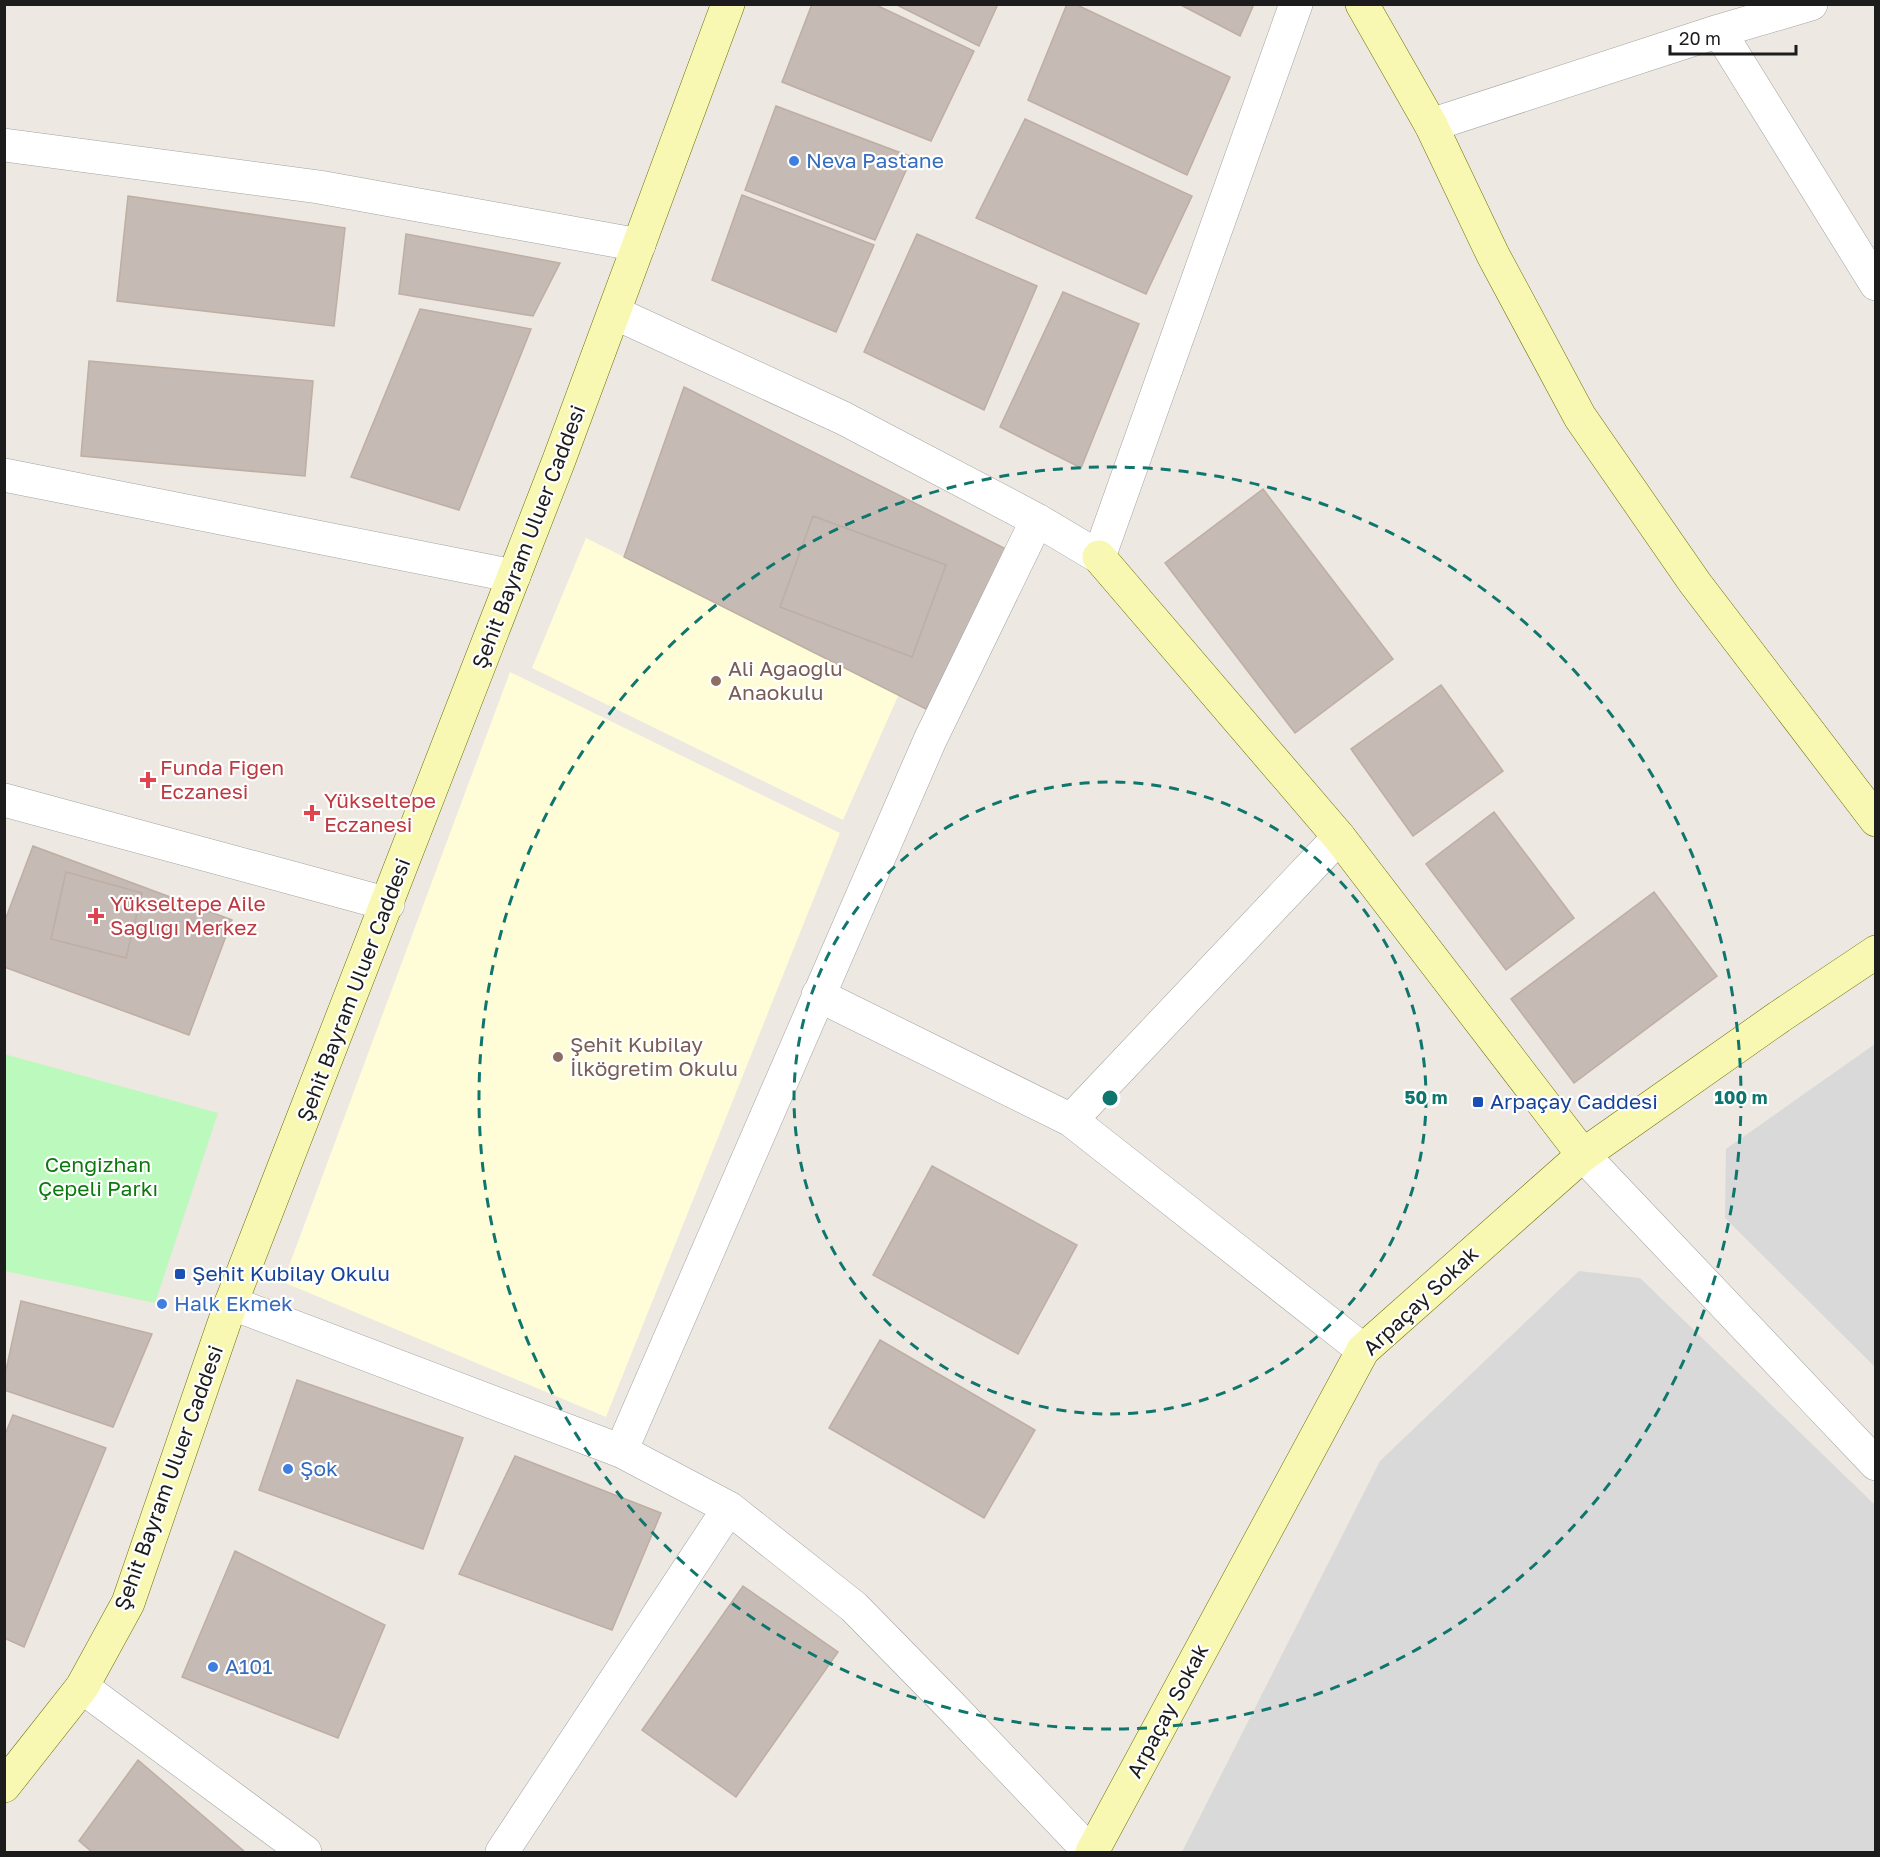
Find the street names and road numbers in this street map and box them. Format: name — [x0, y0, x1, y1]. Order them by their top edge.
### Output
street label: Şehit Bayram Uluer Caddesi — [466, 401, 590, 672]
street label: Şehit Bayram Uluer Caddesi — [291, 854, 415, 1125]
street label: Arpaçay Sokak — [1357, 1240, 1484, 1360]
street label: Şehit Bayram Uluer Caddesi — [108, 1342, 228, 1614]
street label: Arpaçay Sokak — [1121, 1639, 1213, 1782]

